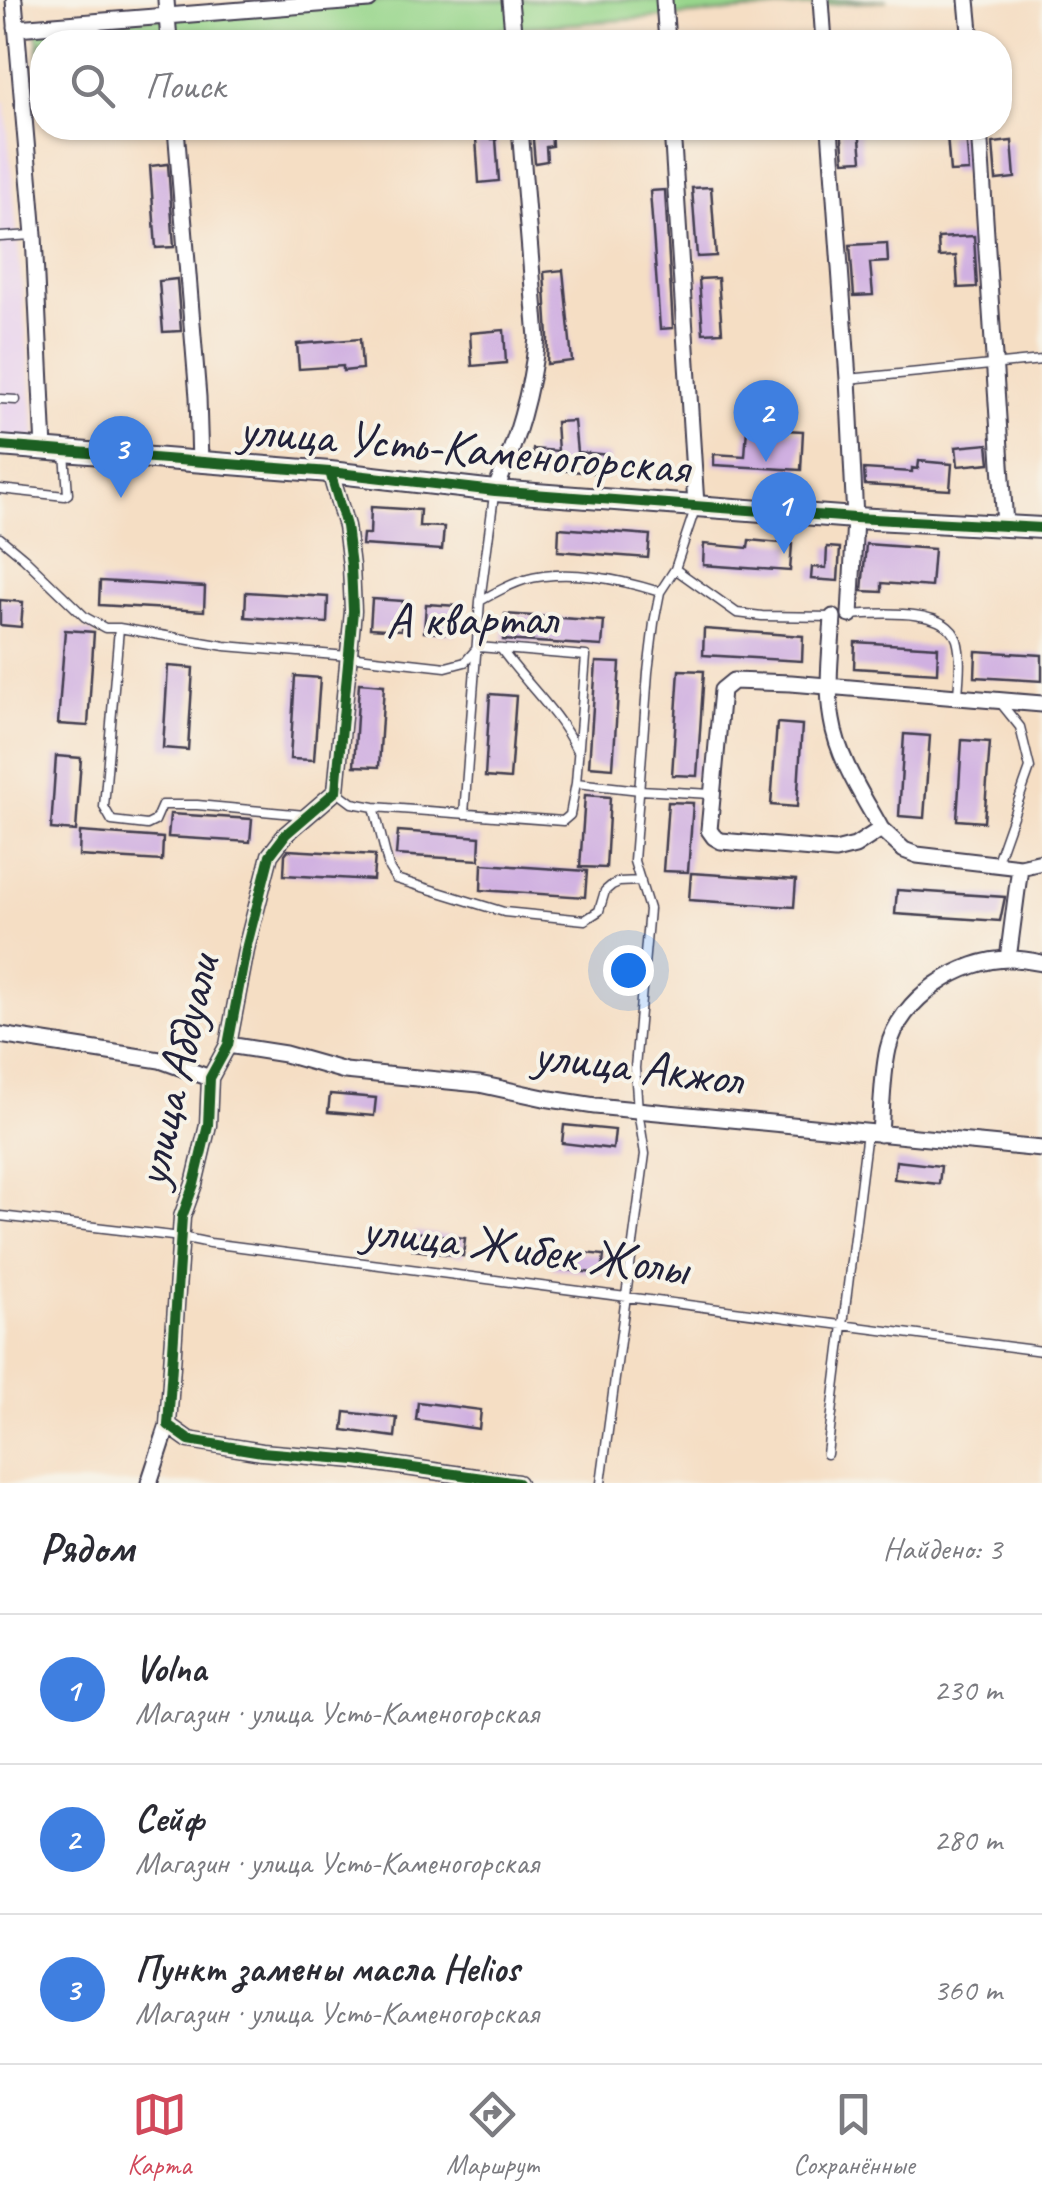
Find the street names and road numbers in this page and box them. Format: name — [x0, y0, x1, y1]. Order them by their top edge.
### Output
street label: улица Усть-Каменогорская — [233, 397, 695, 499]
street label: А квартал — [385, 586, 560, 652]
street label: улица Абдуали — [118, 945, 234, 1196]
street label: улица Акжол — [527, 1022, 749, 1110]
street label: улица Жибек Жолы — [355, 1196, 695, 1300]

